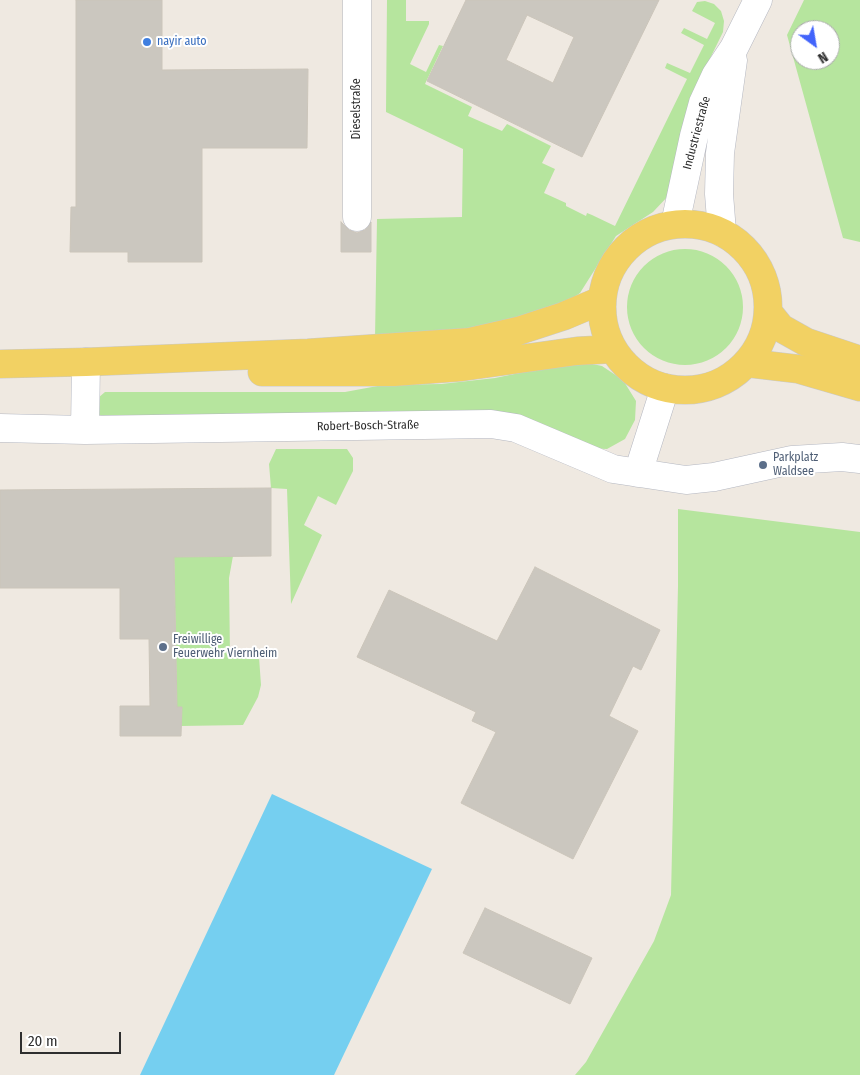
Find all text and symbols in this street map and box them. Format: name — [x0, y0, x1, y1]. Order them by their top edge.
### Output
north arrow — [790, 20, 840, 70]
place label: nayir auto — [157, 35, 207, 49]
marker: nayir auto — [141, 36, 153, 48]
text: N — [815, 48, 831, 67]
street label: Dieselstraße — [350, 78, 364, 140]
street label: Industriestraße — [680, 95, 714, 171]
street label: Robert-Bosch-Straße — [317, 418, 419, 434]
place label: Parkplatz Waldsee — [773, 451, 818, 479]
marker: Parkplatz Waldsee — [757, 459, 769, 471]
place label: Freiwillige Feuerwehr Viernheim — [173, 633, 277, 661]
marker: Freiwillige Feuerwehr Viernheim — [157, 641, 169, 653]
scale bar — [22, 1022, 124, 1054]
text: 20 m — [28, 1032, 58, 1050]

